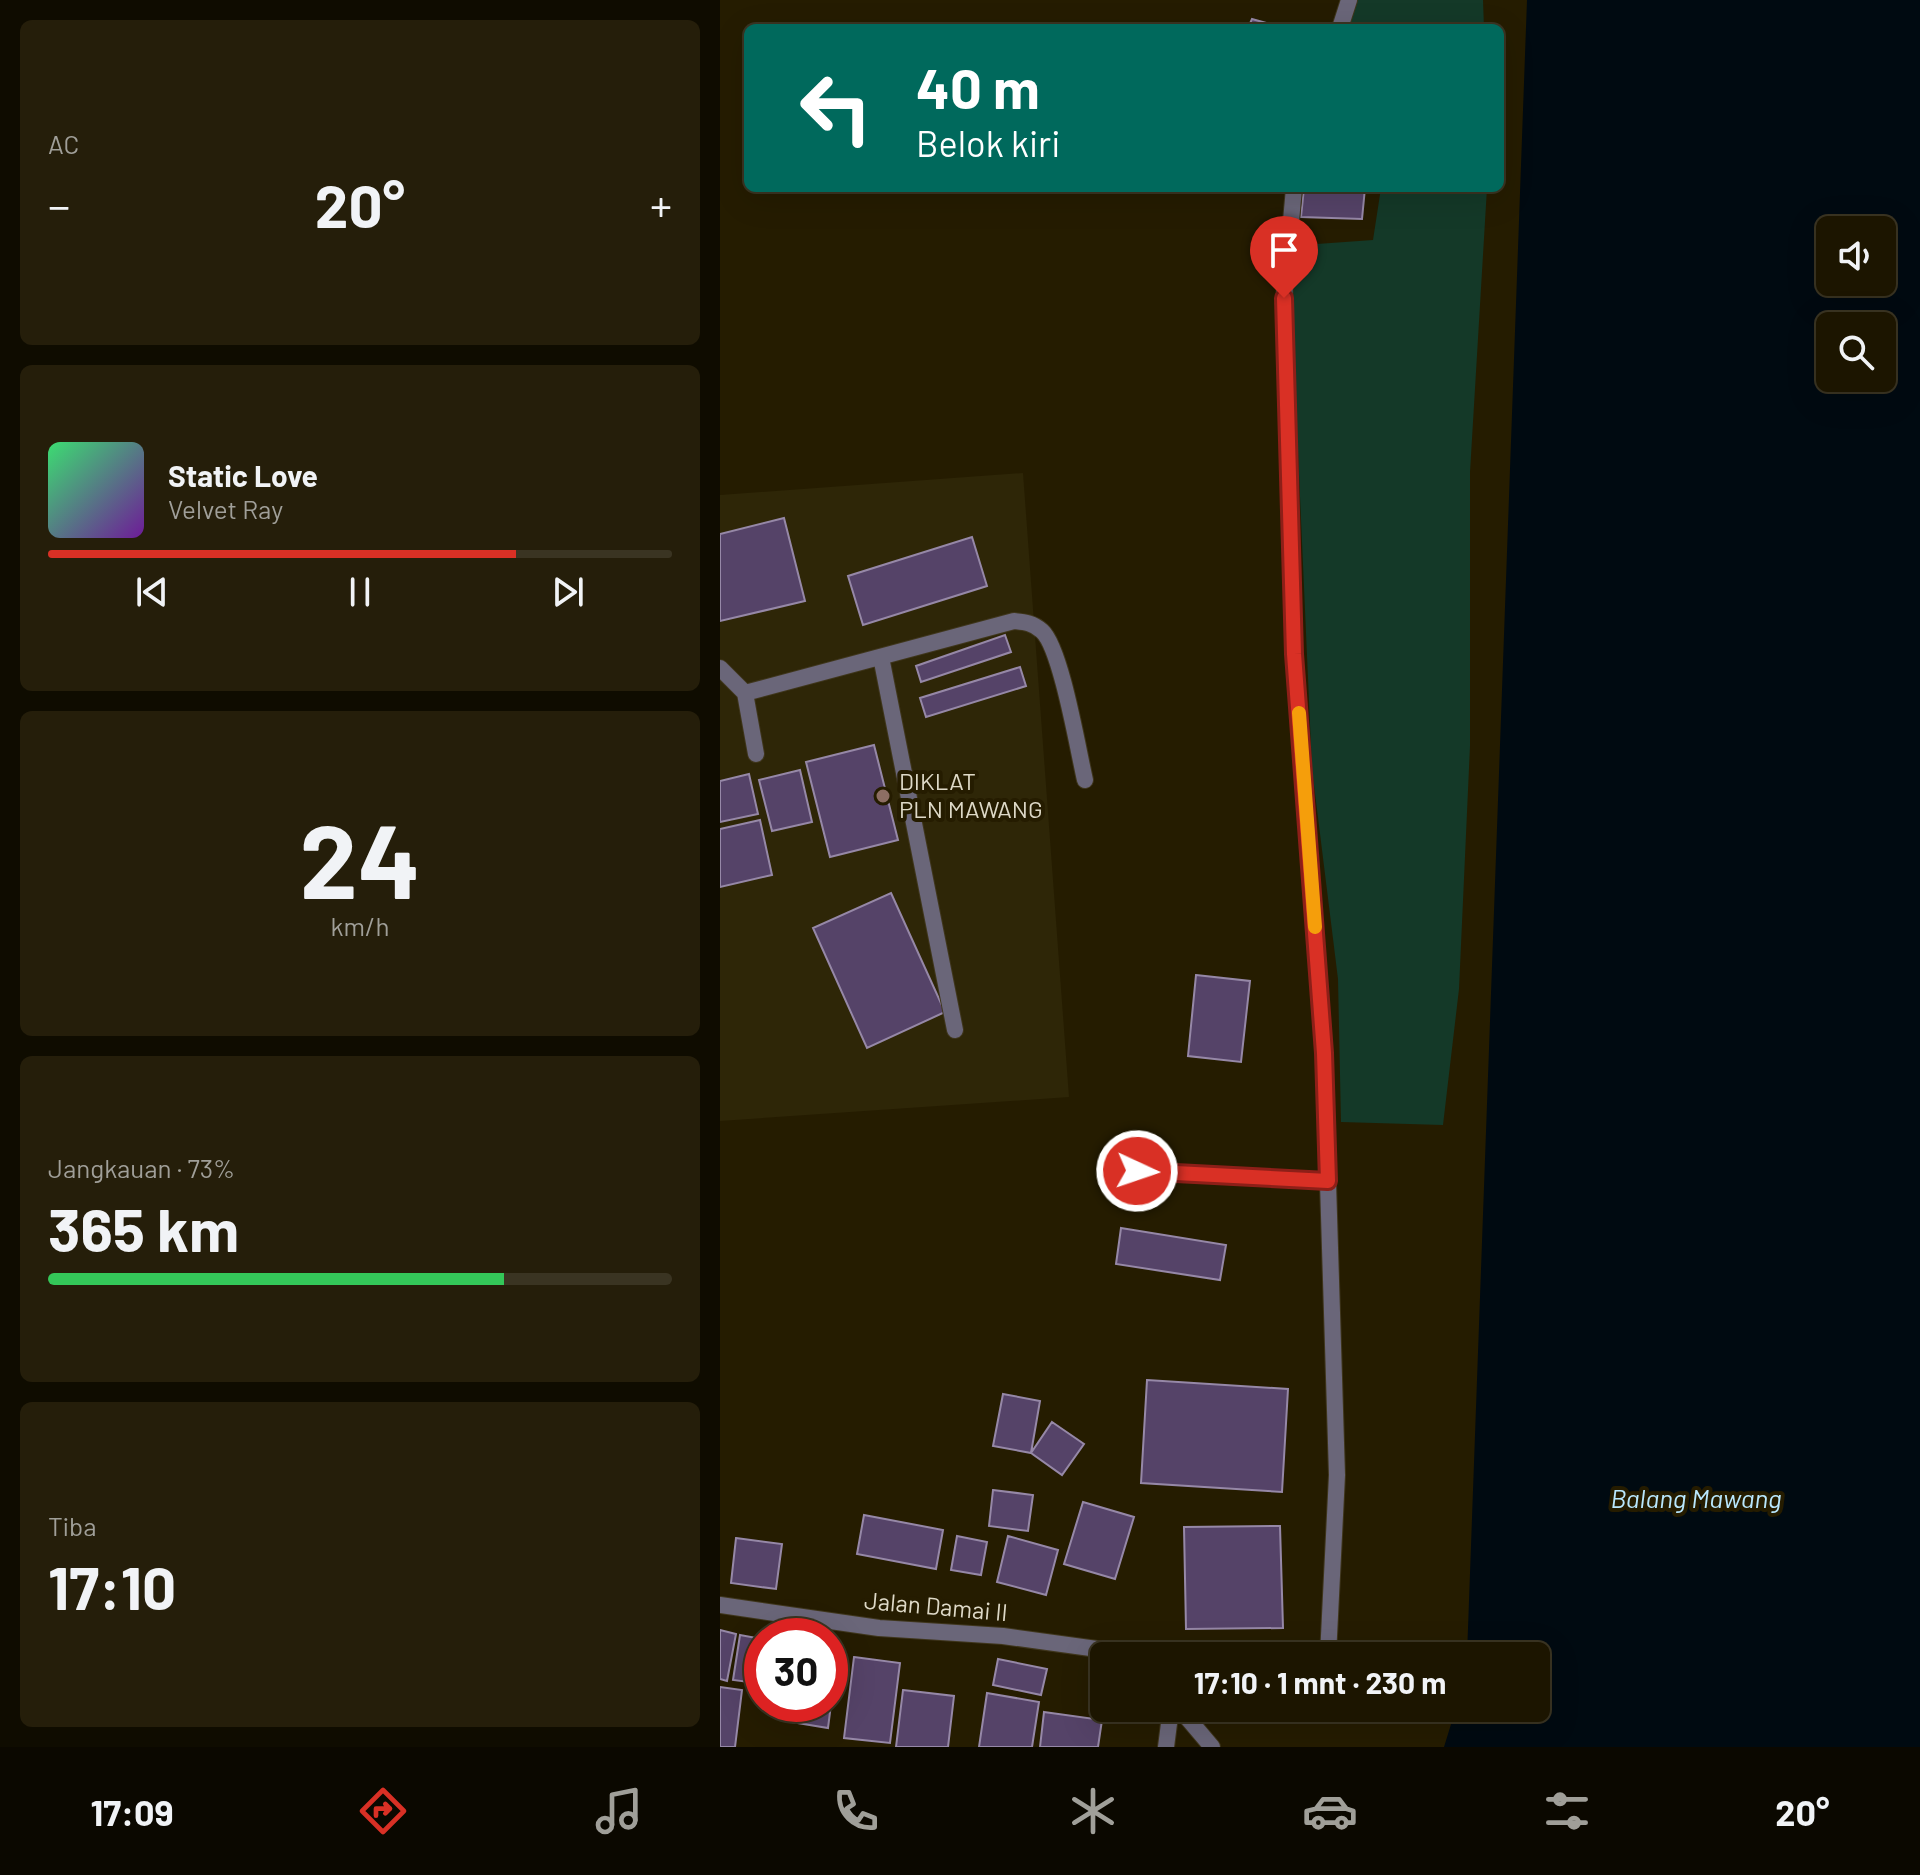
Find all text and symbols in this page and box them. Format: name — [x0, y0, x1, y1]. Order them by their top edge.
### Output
text: 40 m — [916, 53, 1040, 120]
icon: left — [784, 56, 888, 160]
text: Belok kiri — [916, 121, 1060, 164]
text: AC — [48, 128, 79, 159]
text: 20° — [315, 168, 405, 240]
text: − — [48, 178, 70, 231]
text: + — [650, 178, 672, 231]
pin — [1250, 216, 1318, 298]
map controls — [1816, 216, 1896, 392]
button: sound — [1816, 216, 1896, 296]
icon: arrive — [1262, 228, 1306, 272]
button: search — [1816, 312, 1896, 392]
text: Static Love — [168, 457, 318, 493]
text: Velvet Ray — [168, 493, 283, 524]
icon: previous — [130, 570, 174, 614]
icon: pause — [338, 570, 382, 614]
icon: next — [546, 570, 590, 614]
place label: DIKLAT PLN MAWANG — [899, 766, 1043, 823]
marker: DIKLAT PLN MAWANG — [874, 787, 892, 805]
text: 24 — [299, 795, 421, 920]
text: km/h — [331, 910, 389, 941]
position arrow — [1095, 1129, 1179, 1213]
text: Jangkauan · 73% — [48, 1152, 235, 1183]
text: 365 km — [48, 1192, 239, 1264]
water label: Balang Mawang — [1610, 1482, 1782, 1513]
text: Tiba — [48, 1510, 97, 1541]
text: 17:10 — [48, 1550, 176, 1622]
street label: Jalan Damai II — [863, 1585, 1009, 1626]
speed limit sign: 30 — [744, 1618, 848, 1722]
text: 17:10 · 1 mnt · 230 m — [1194, 1664, 1446, 1700]
icon: directions — [355, 1783, 411, 1839]
icon: music — [591, 1783, 647, 1839]
icon: phone — [828, 1783, 884, 1839]
icon: climate — [1065, 1783, 1121, 1839]
icon: car — [1302, 1783, 1358, 1839]
icon: filters — [1539, 1783, 1595, 1839]
text: 17:09 — [90, 1790, 174, 1833]
text: 20° — [1775, 1790, 1830, 1833]

